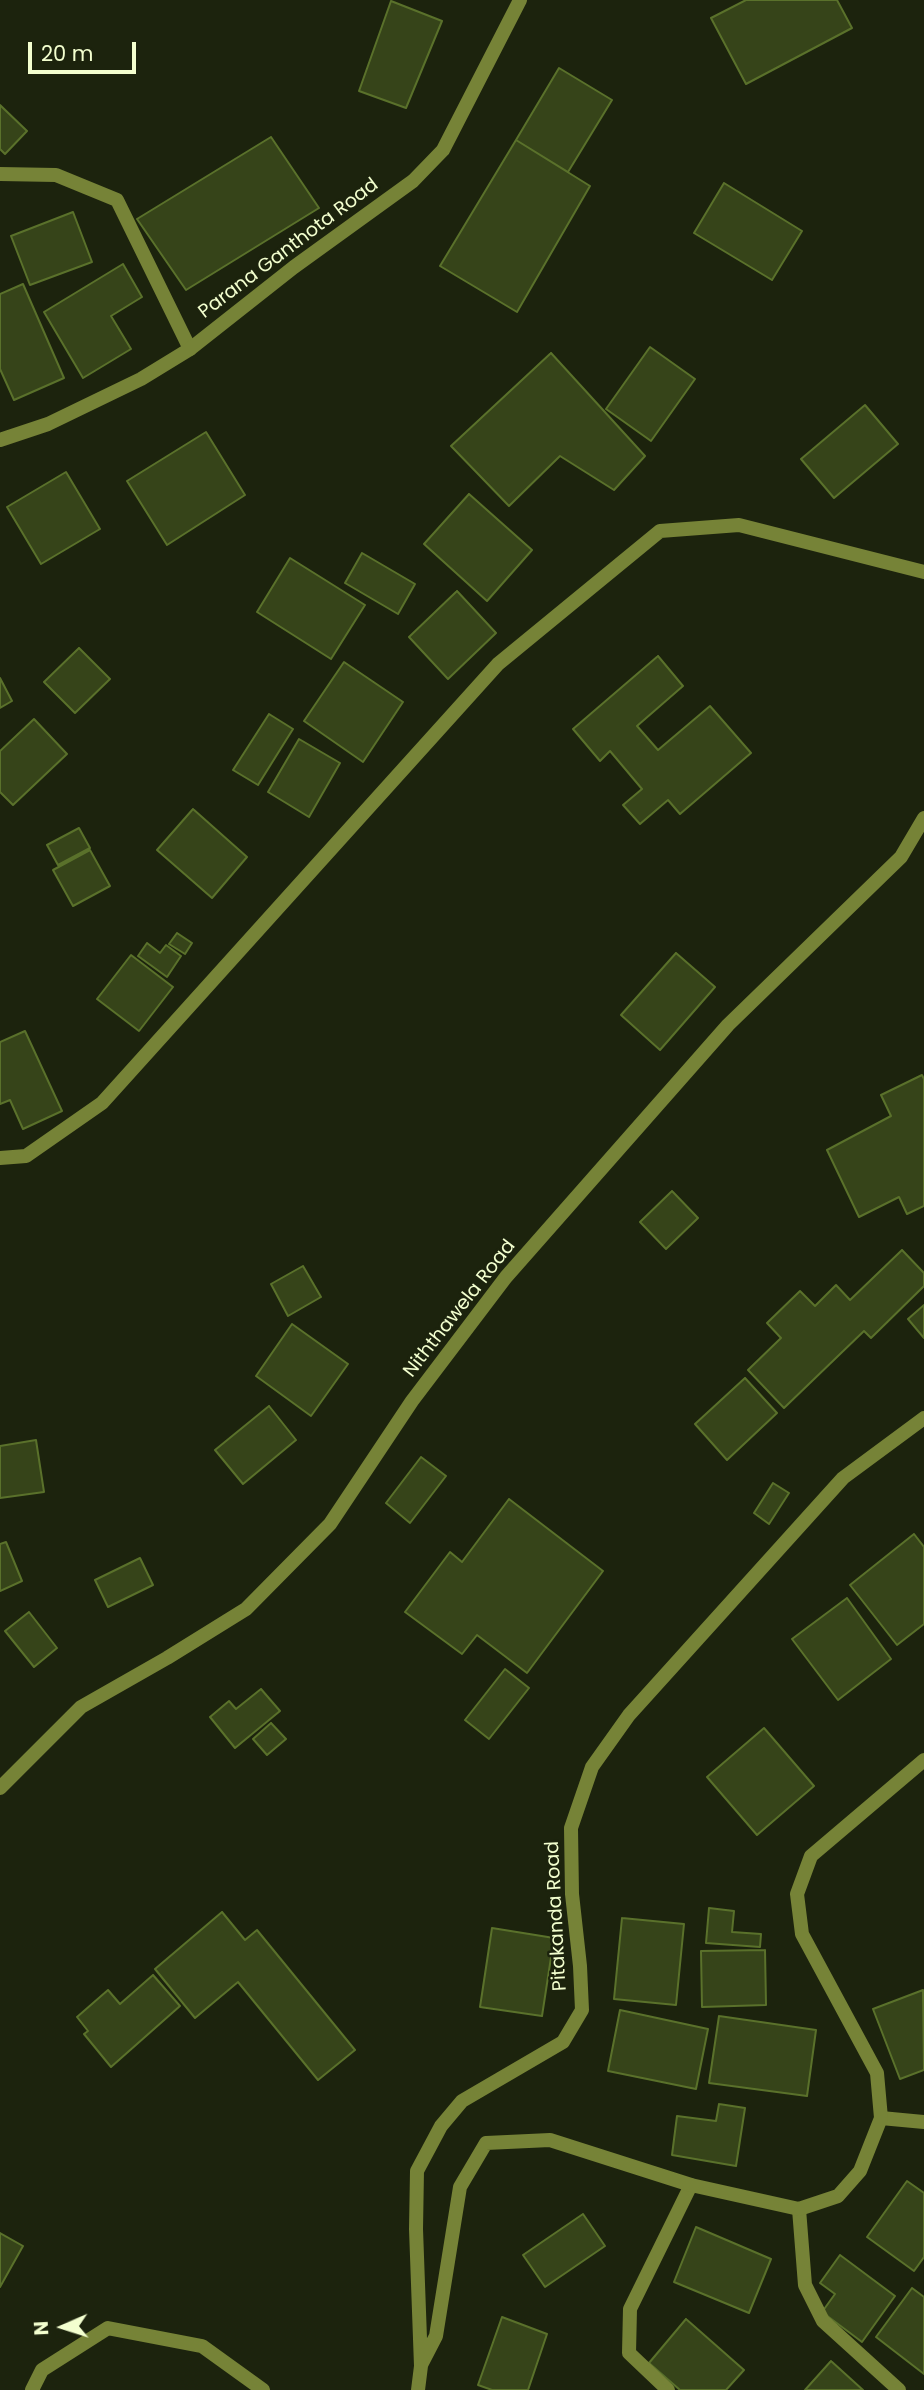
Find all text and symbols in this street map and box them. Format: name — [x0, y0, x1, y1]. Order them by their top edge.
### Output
scale bar — [32, 28, 140, 72]
text: 20 m — [41, 39, 94, 68]
street label: Parana Ganthota Road — [195, 174, 383, 324]
street label: Niththawela Road — [399, 1236, 521, 1382]
street label: Pitakanda Road — [542, 1840, 572, 1992]
north arrow — [28, 2292, 98, 2362]
text: N — [28, 2320, 55, 2336]

